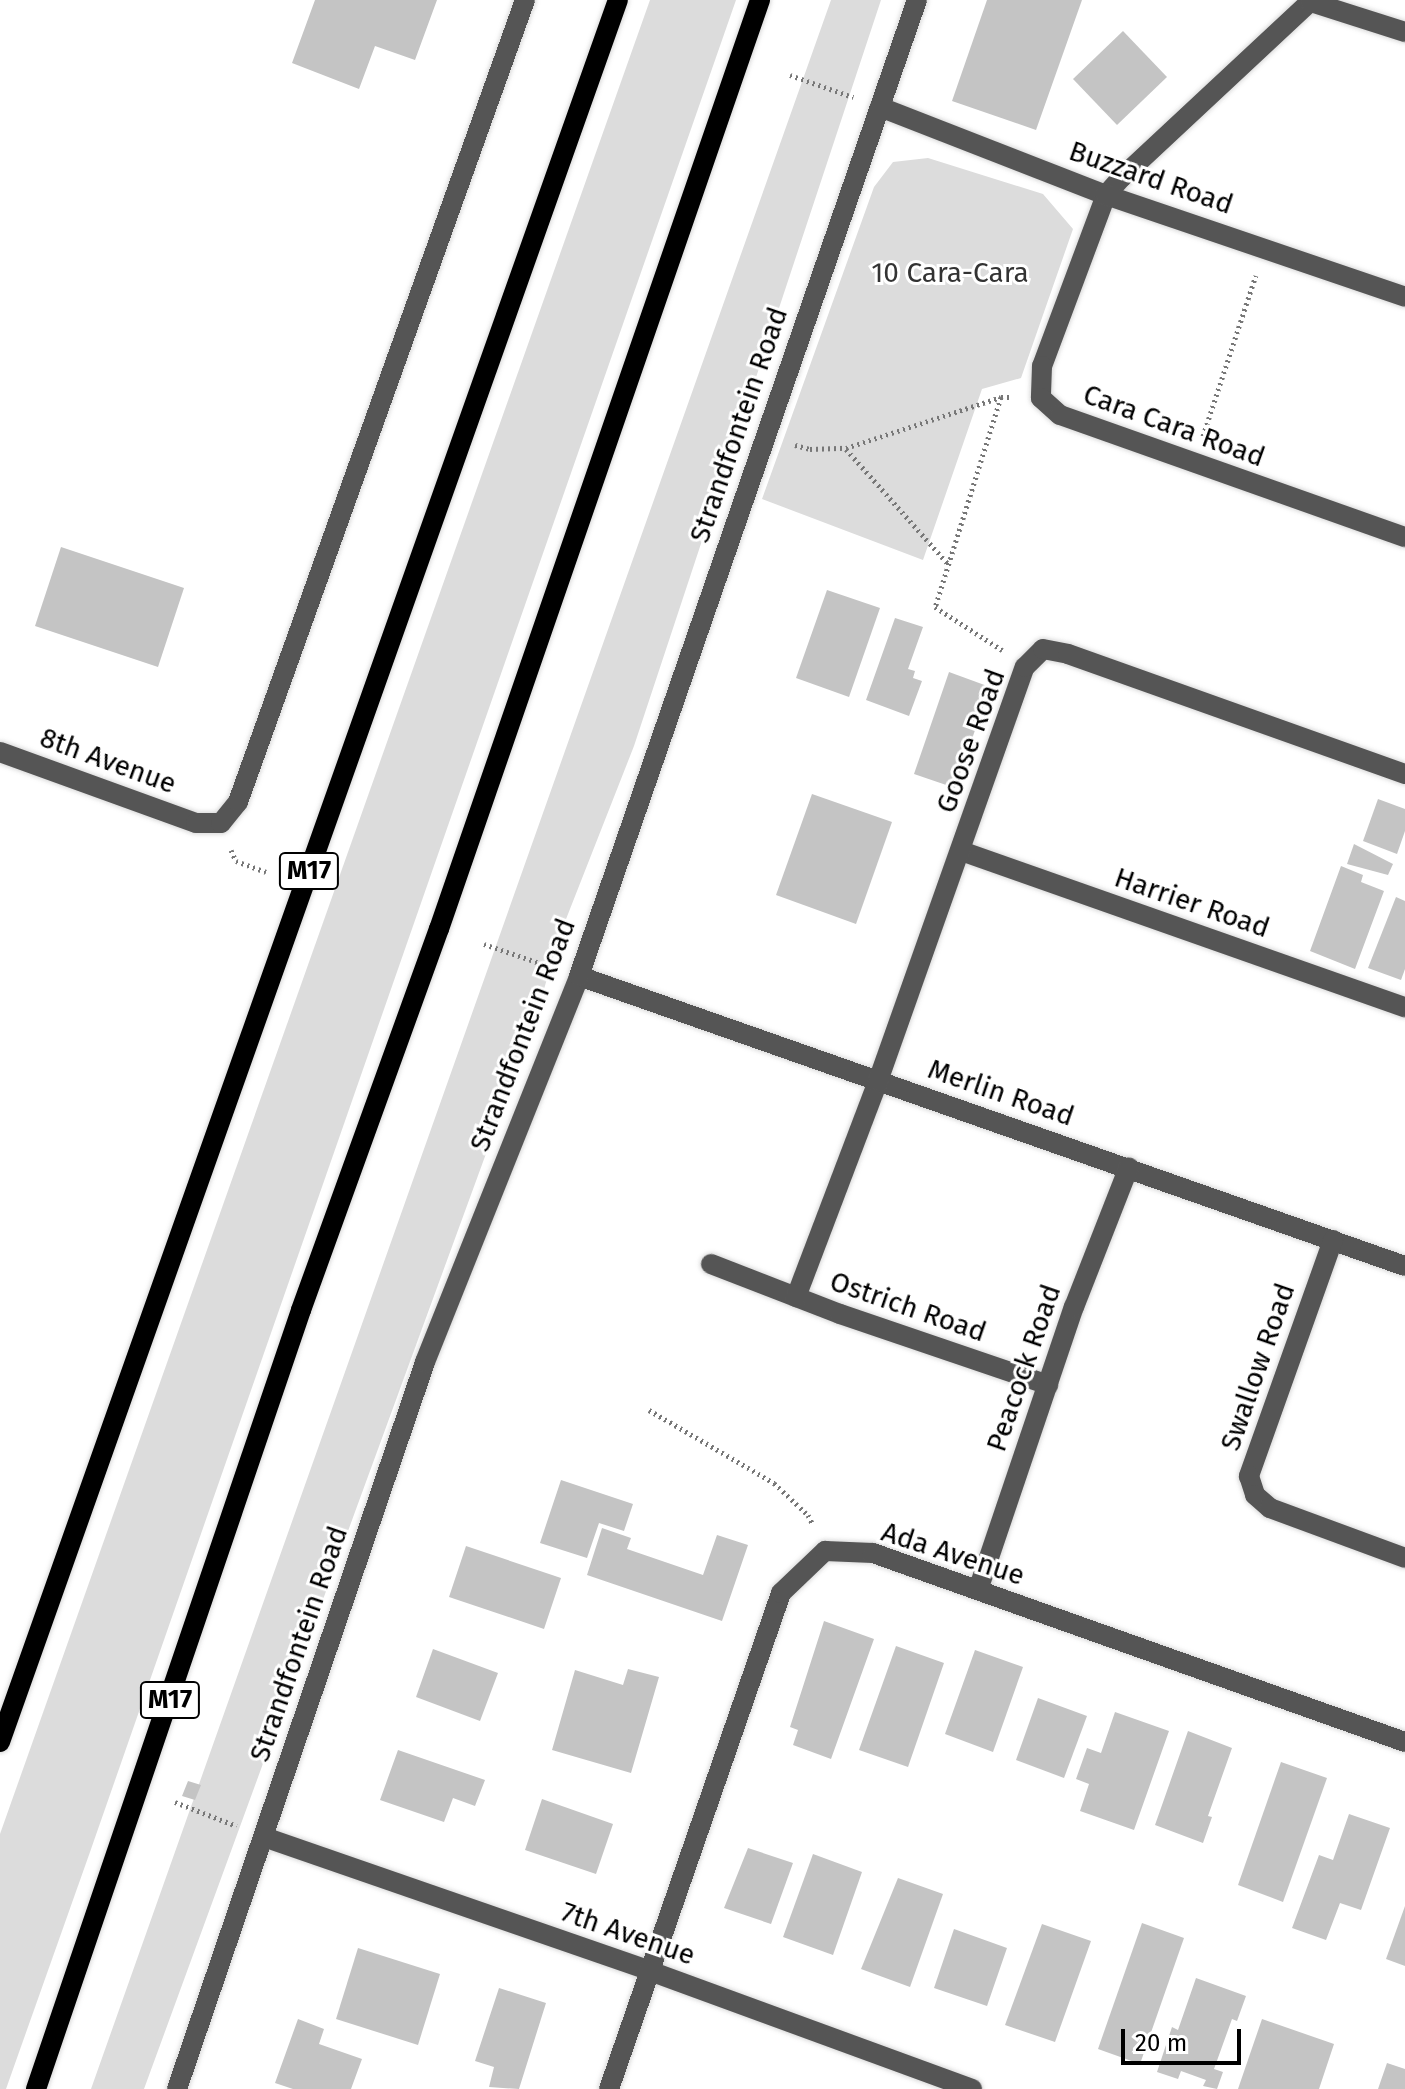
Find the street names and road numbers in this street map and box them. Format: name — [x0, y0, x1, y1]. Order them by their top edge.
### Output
street label: Buzzard Road — [1065, 134, 1237, 222]
street label: Strandfontein Road — [683, 303, 795, 547]
street label: Cara Cara Road — [1079, 378, 1269, 474]
street label: Goose Road — [929, 664, 1013, 818]
street label: 8th Avenue — [35, 721, 181, 801]
road number: M17 — [277, 849, 341, 893]
street label: Harrier Road — [1110, 861, 1274, 945]
street label: Strandfontein Road — [463, 914, 583, 1156]
street label: Merlin Road — [924, 1052, 1078, 1134]
street label: Ostrich Road — [825, 1265, 991, 1349]
street label: Swallow Road — [1214, 1279, 1302, 1455]
street label: Peacock Road — [980, 1280, 1068, 1456]
street label: Ada Avenue — [877, 1515, 1029, 1593]
street label: Strandfontein Road — [243, 1522, 355, 1766]
road number: M17 — [138, 1678, 202, 1722]
street label: 7th Avenue — [557, 1895, 699, 1973]

